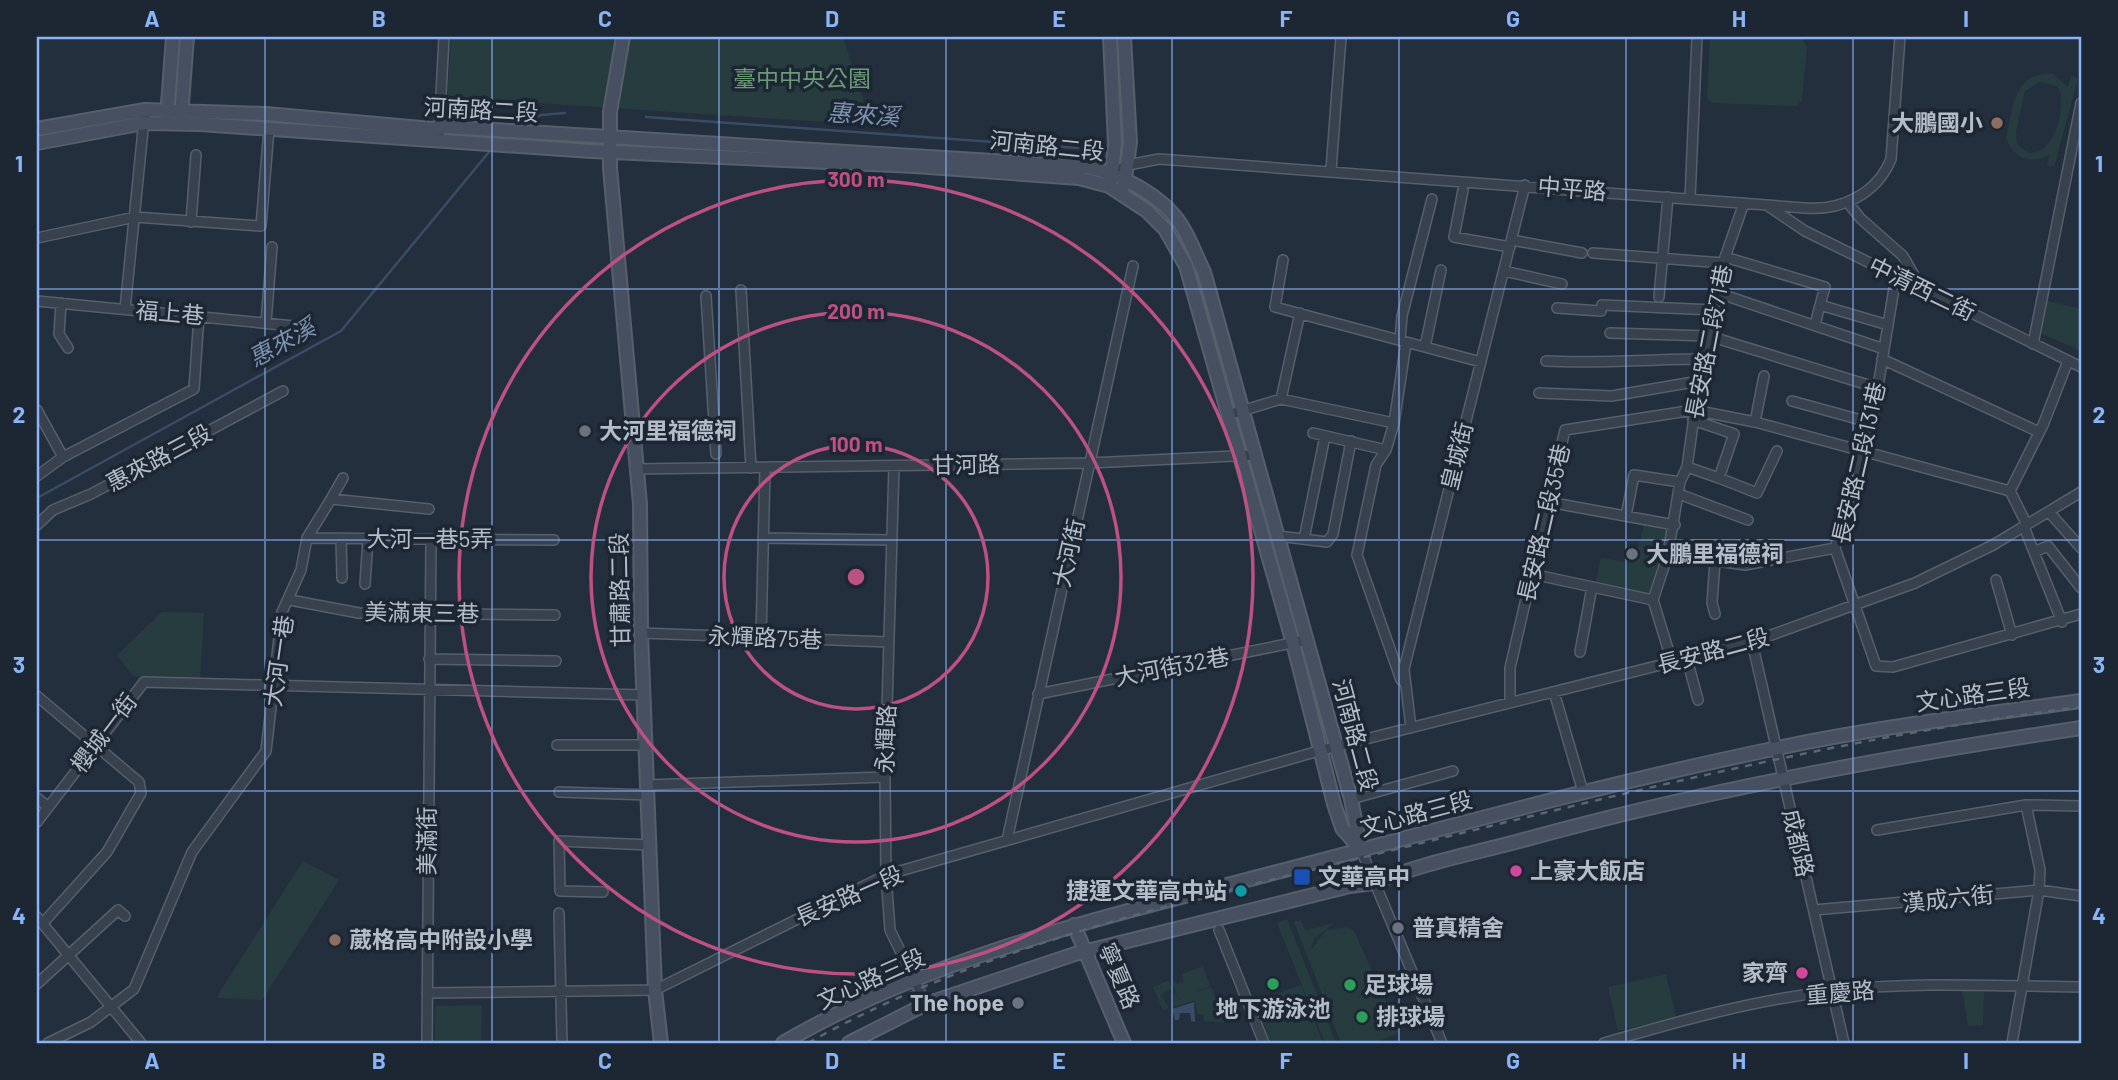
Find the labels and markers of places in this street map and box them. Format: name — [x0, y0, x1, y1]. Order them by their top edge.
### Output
place label: 大鵬國小 — [1891, 108, 1983, 136]
marker: 大鵬國小 — [1989, 115, 2005, 131]
place label: 大河里福德祠 — [599, 416, 737, 444]
marker: 大河里福德祠 — [577, 423, 593, 439]
place label: 大鵬里福德祠 — [1646, 539, 1784, 567]
marker: 大鵬里福德祠 — [1624, 546, 1640, 562]
centre of rings — [844, 565, 868, 589]
place label: 上豪大飯店 — [1530, 856, 1645, 884]
place label: 文華高中 — [1318, 862, 1410, 890]
marker: 上豪大飯店 — [1508, 863, 1524, 879]
marker: 文華高中 — [1292, 867, 1312, 887]
place label: 捷運文華高中站 — [1066, 876, 1227, 904]
marker: 捷運文華高中站 — [1233, 883, 1249, 899]
place label: 普真精舍 — [1412, 913, 1504, 941]
marker: 普真精舍 — [1390, 920, 1406, 936]
place label: 葳格高中附設小學 — [349, 925, 533, 953]
marker: 葳格高中附設小學 — [327, 932, 343, 948]
place label: 家齊 — [1742, 958, 1788, 986]
marker: 家齊 — [1794, 965, 1810, 981]
place label: 足球場 — [1364, 970, 1433, 998]
marker: 地下游泳池 — [1265, 976, 1281, 992]
marker: 足球場 — [1342, 977, 1358, 993]
place label: The hope — [910, 988, 1004, 1016]
place label: 地下游泳池 — [1216, 994, 1331, 1022]
marker: The hope — [1010, 995, 1026, 1011]
place label: 排球場 — [1376, 1002, 1445, 1030]
marker: 排球場 — [1354, 1009, 1370, 1025]

